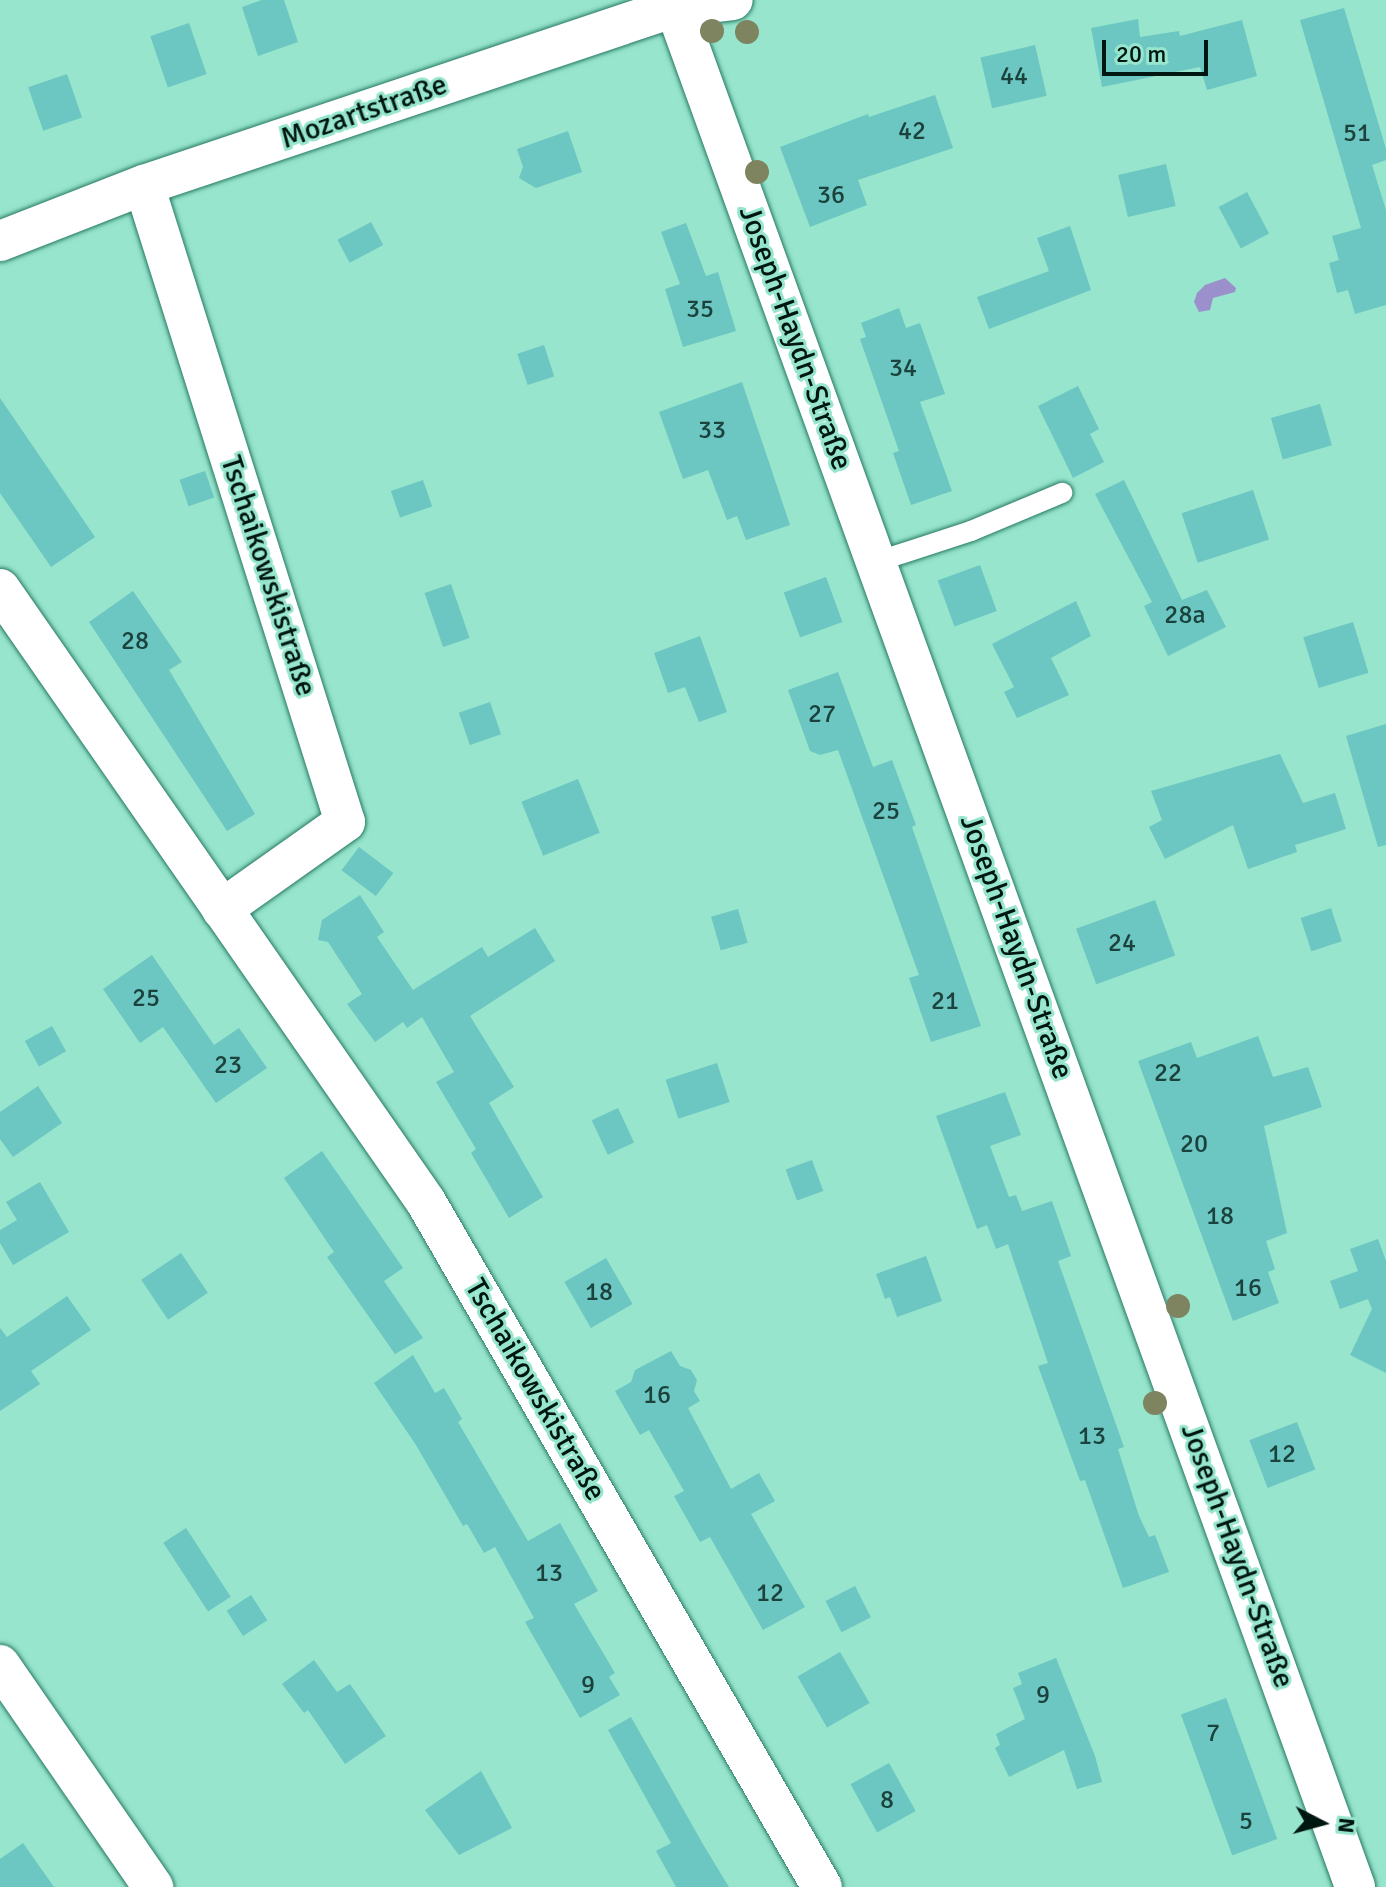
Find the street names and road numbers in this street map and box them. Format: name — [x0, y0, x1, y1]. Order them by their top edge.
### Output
street label: Mozartstraße — [276, 67, 452, 157]
street label: Joseph-Haydn-Straße — [730, 201, 860, 475]
street label: Tschaikowskistraße — [212, 451, 324, 701]
street label: Joseph-Haydn-Straße — [951, 810, 1081, 1084]
street label: Tschaikowskistraße — [457, 1273, 613, 1507]
street label: Joseph-Haydn-Straße — [1172, 1419, 1302, 1693]

